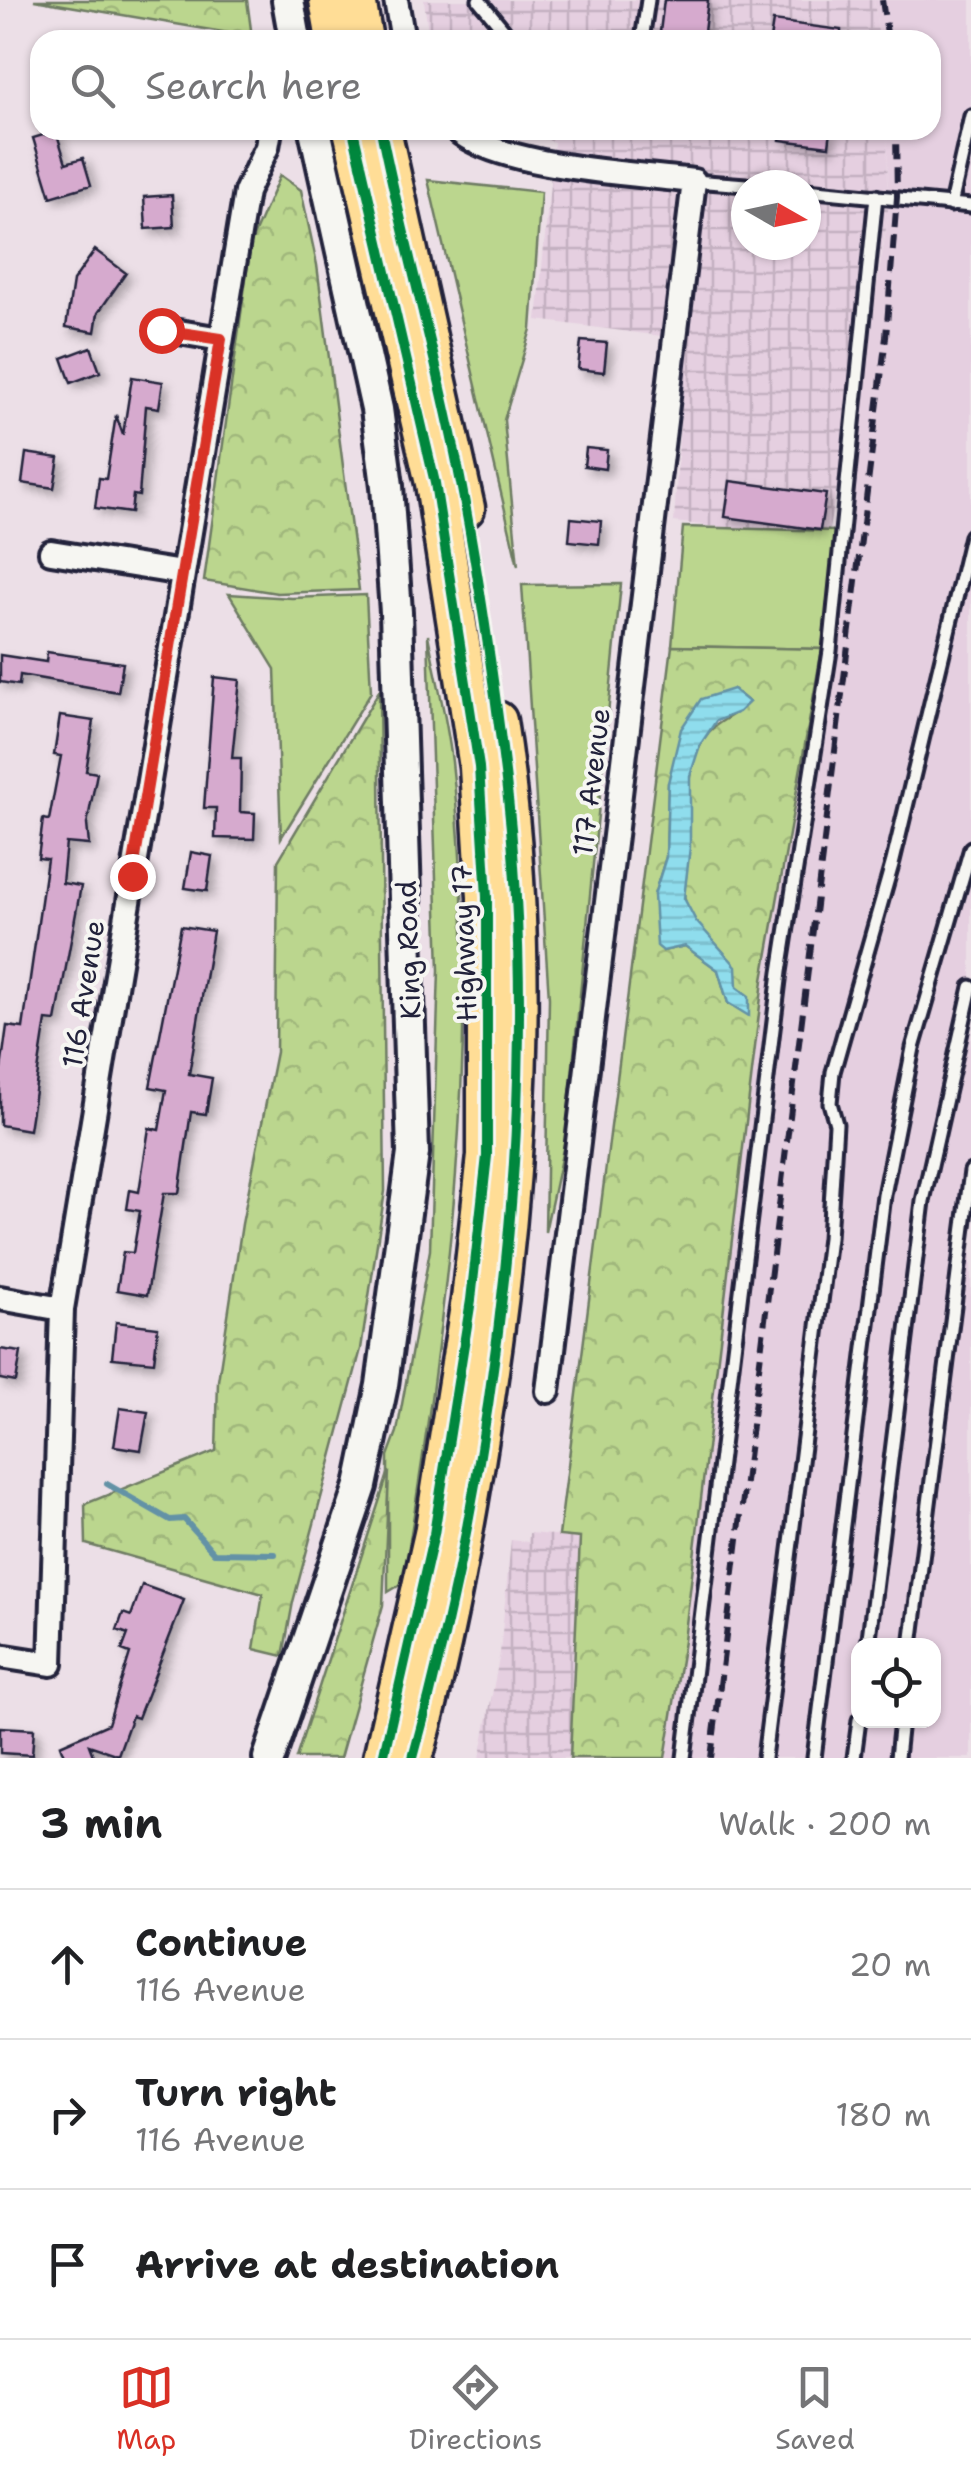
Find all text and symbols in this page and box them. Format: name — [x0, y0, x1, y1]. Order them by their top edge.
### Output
search box — [30, 30, 941, 140]
icon: search — [65, 58, 120, 113]
text: Search here — [145, 60, 362, 111]
north arrow — [731, 170, 821, 260]
route start — [139, 308, 185, 354]
street label: 117 Avenue — [563, 706, 619, 858]
route end — [110, 854, 156, 900]
street label: Highway 17 — [442, 863, 486, 1023]
street label: King Road — [387, 880, 429, 1020]
street label: 116 Avenue — [53, 917, 113, 1071]
map controls — [851, 1638, 941, 1728]
button: locate — [851, 1638, 941, 1728]
text: 3 min — [40, 1795, 162, 1851]
text: Walk · 200 m — [718, 1802, 931, 1845]
text: Continue — [135, 1917, 307, 1968]
icon: ahead — [40, 1937, 95, 1992]
text: 20 m — [849, 1943, 931, 1986]
text: 116 Avenue — [135, 1968, 306, 2011]
text: Turn right — [135, 2067, 337, 2118]
icon: right — [40, 2087, 95, 2142]
text: 180 m — [835, 2093, 931, 2136]
text: 116 Avenue — [135, 2118, 306, 2161]
icon: arrive — [40, 2237, 95, 2292]
text: Arrive at destination — [135, 2239, 559, 2290]
tab: Map — [116, 2360, 176, 2458]
tab: Directions — [409, 2360, 542, 2458]
tab: Saved — [775, 2360, 855, 2458]

